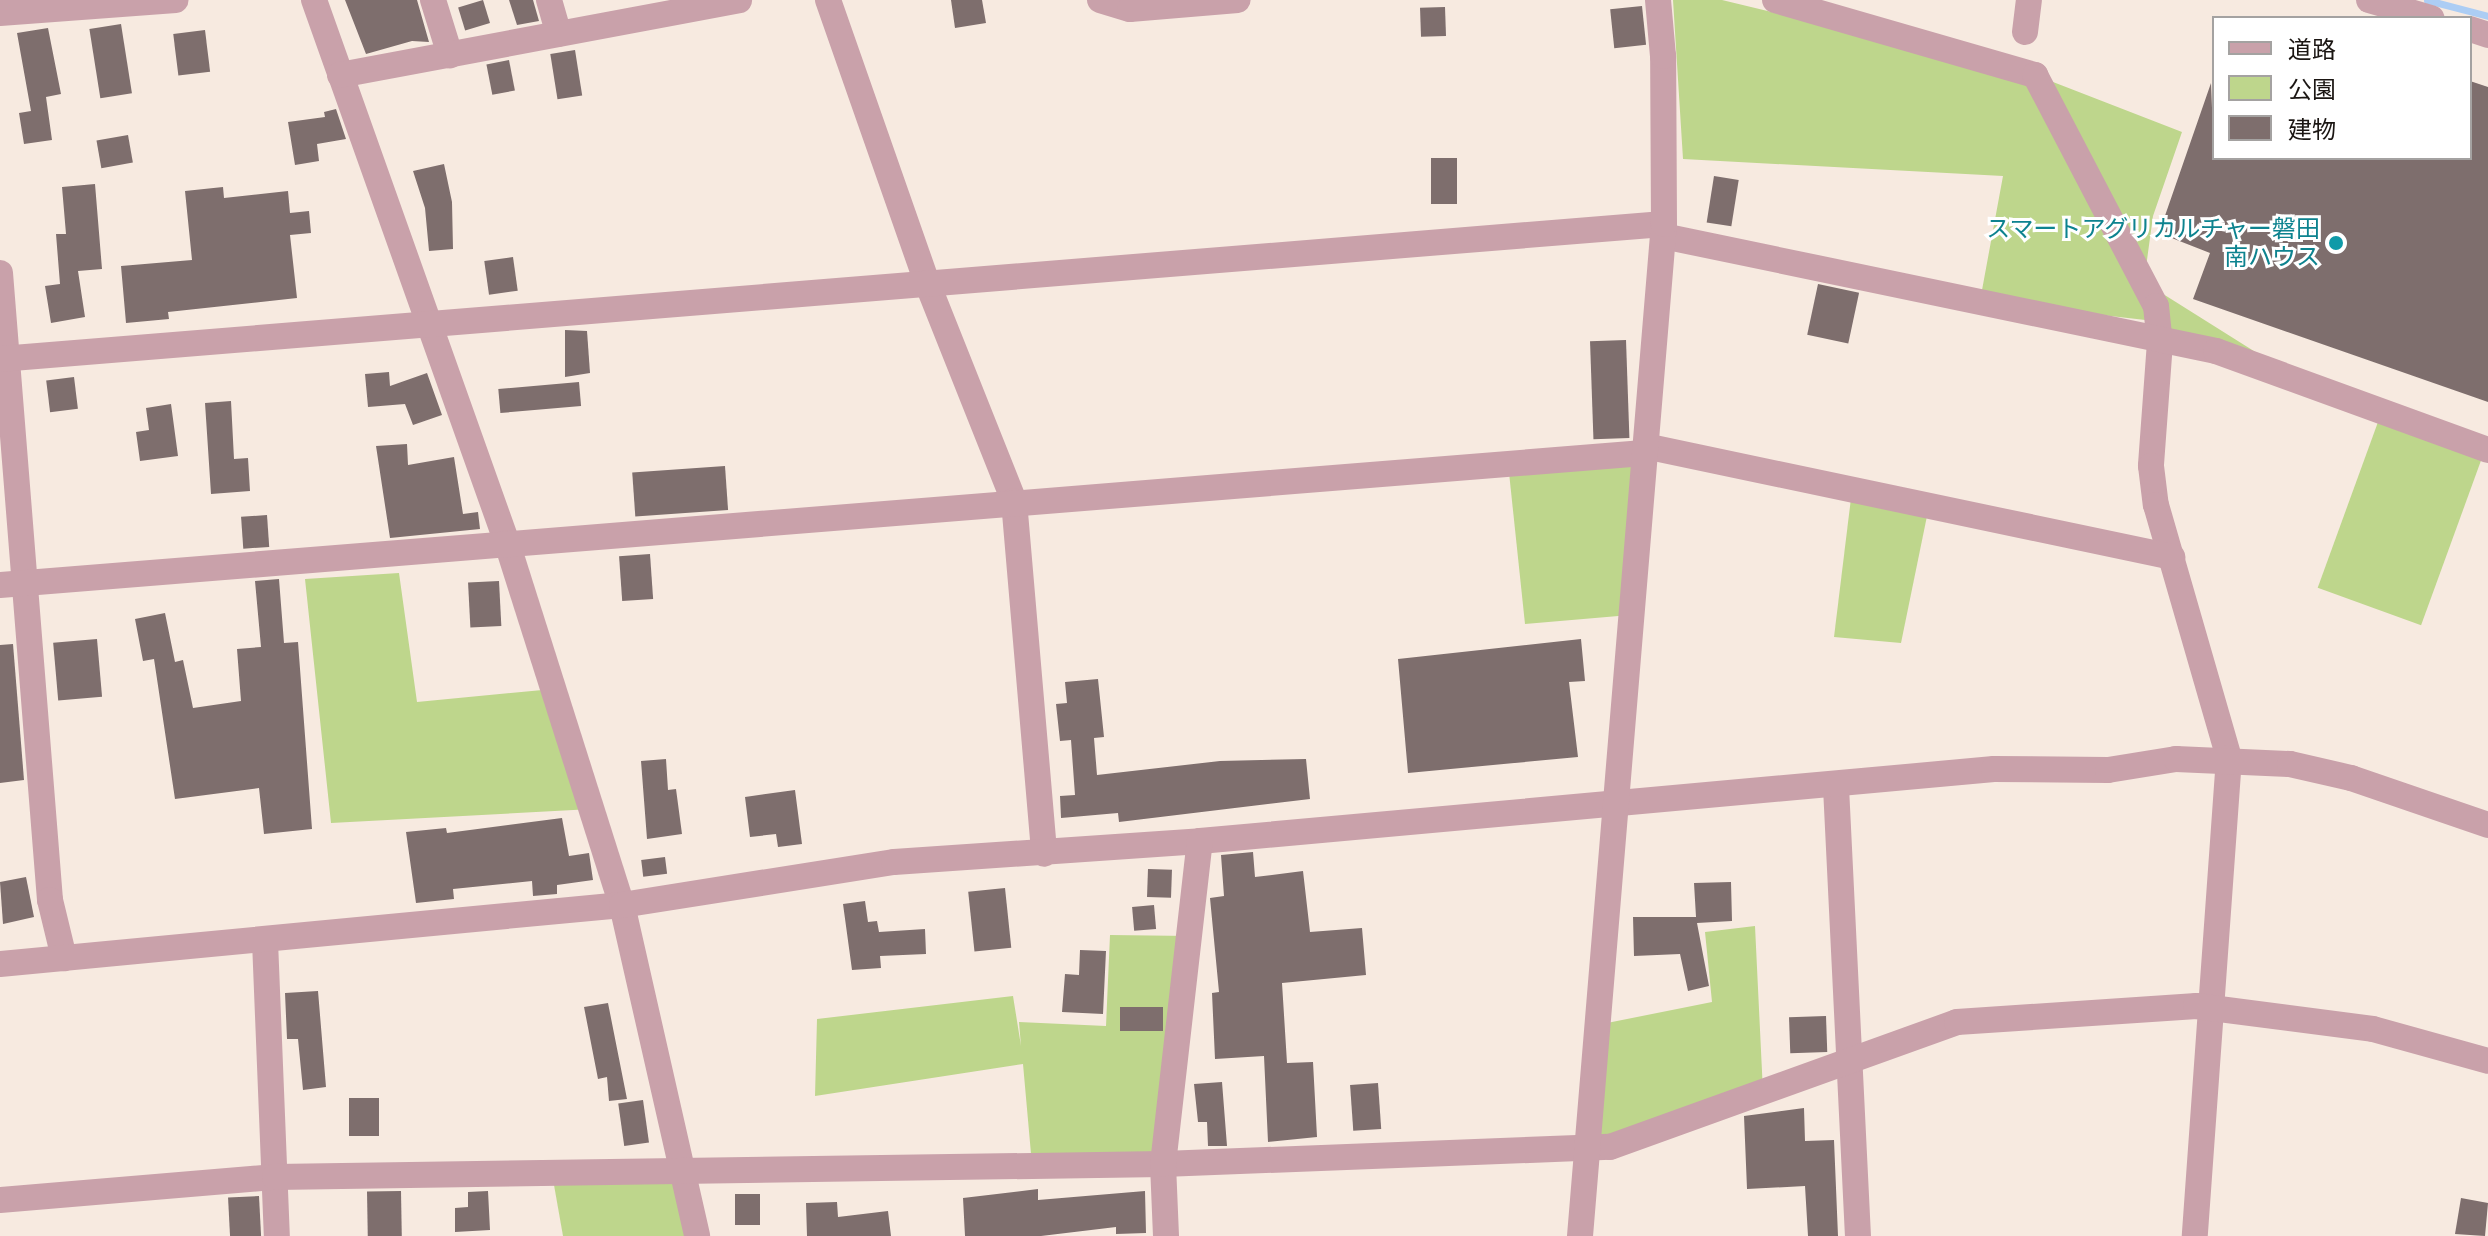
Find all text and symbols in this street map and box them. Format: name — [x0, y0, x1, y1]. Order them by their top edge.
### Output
legend — [2212, 16, 2472, 160]
text: 道路 — [2288, 33, 2336, 66]
text: 公園 — [2288, 73, 2336, 106]
text: 建物 — [2288, 113, 2336, 146]
place label: スマートアグリカルチャー磐田 南ハウス — [1984, 215, 2320, 271]
marker: スマートアグリカルチャー磐田 南ハウス — [2327, 234, 2345, 252]

